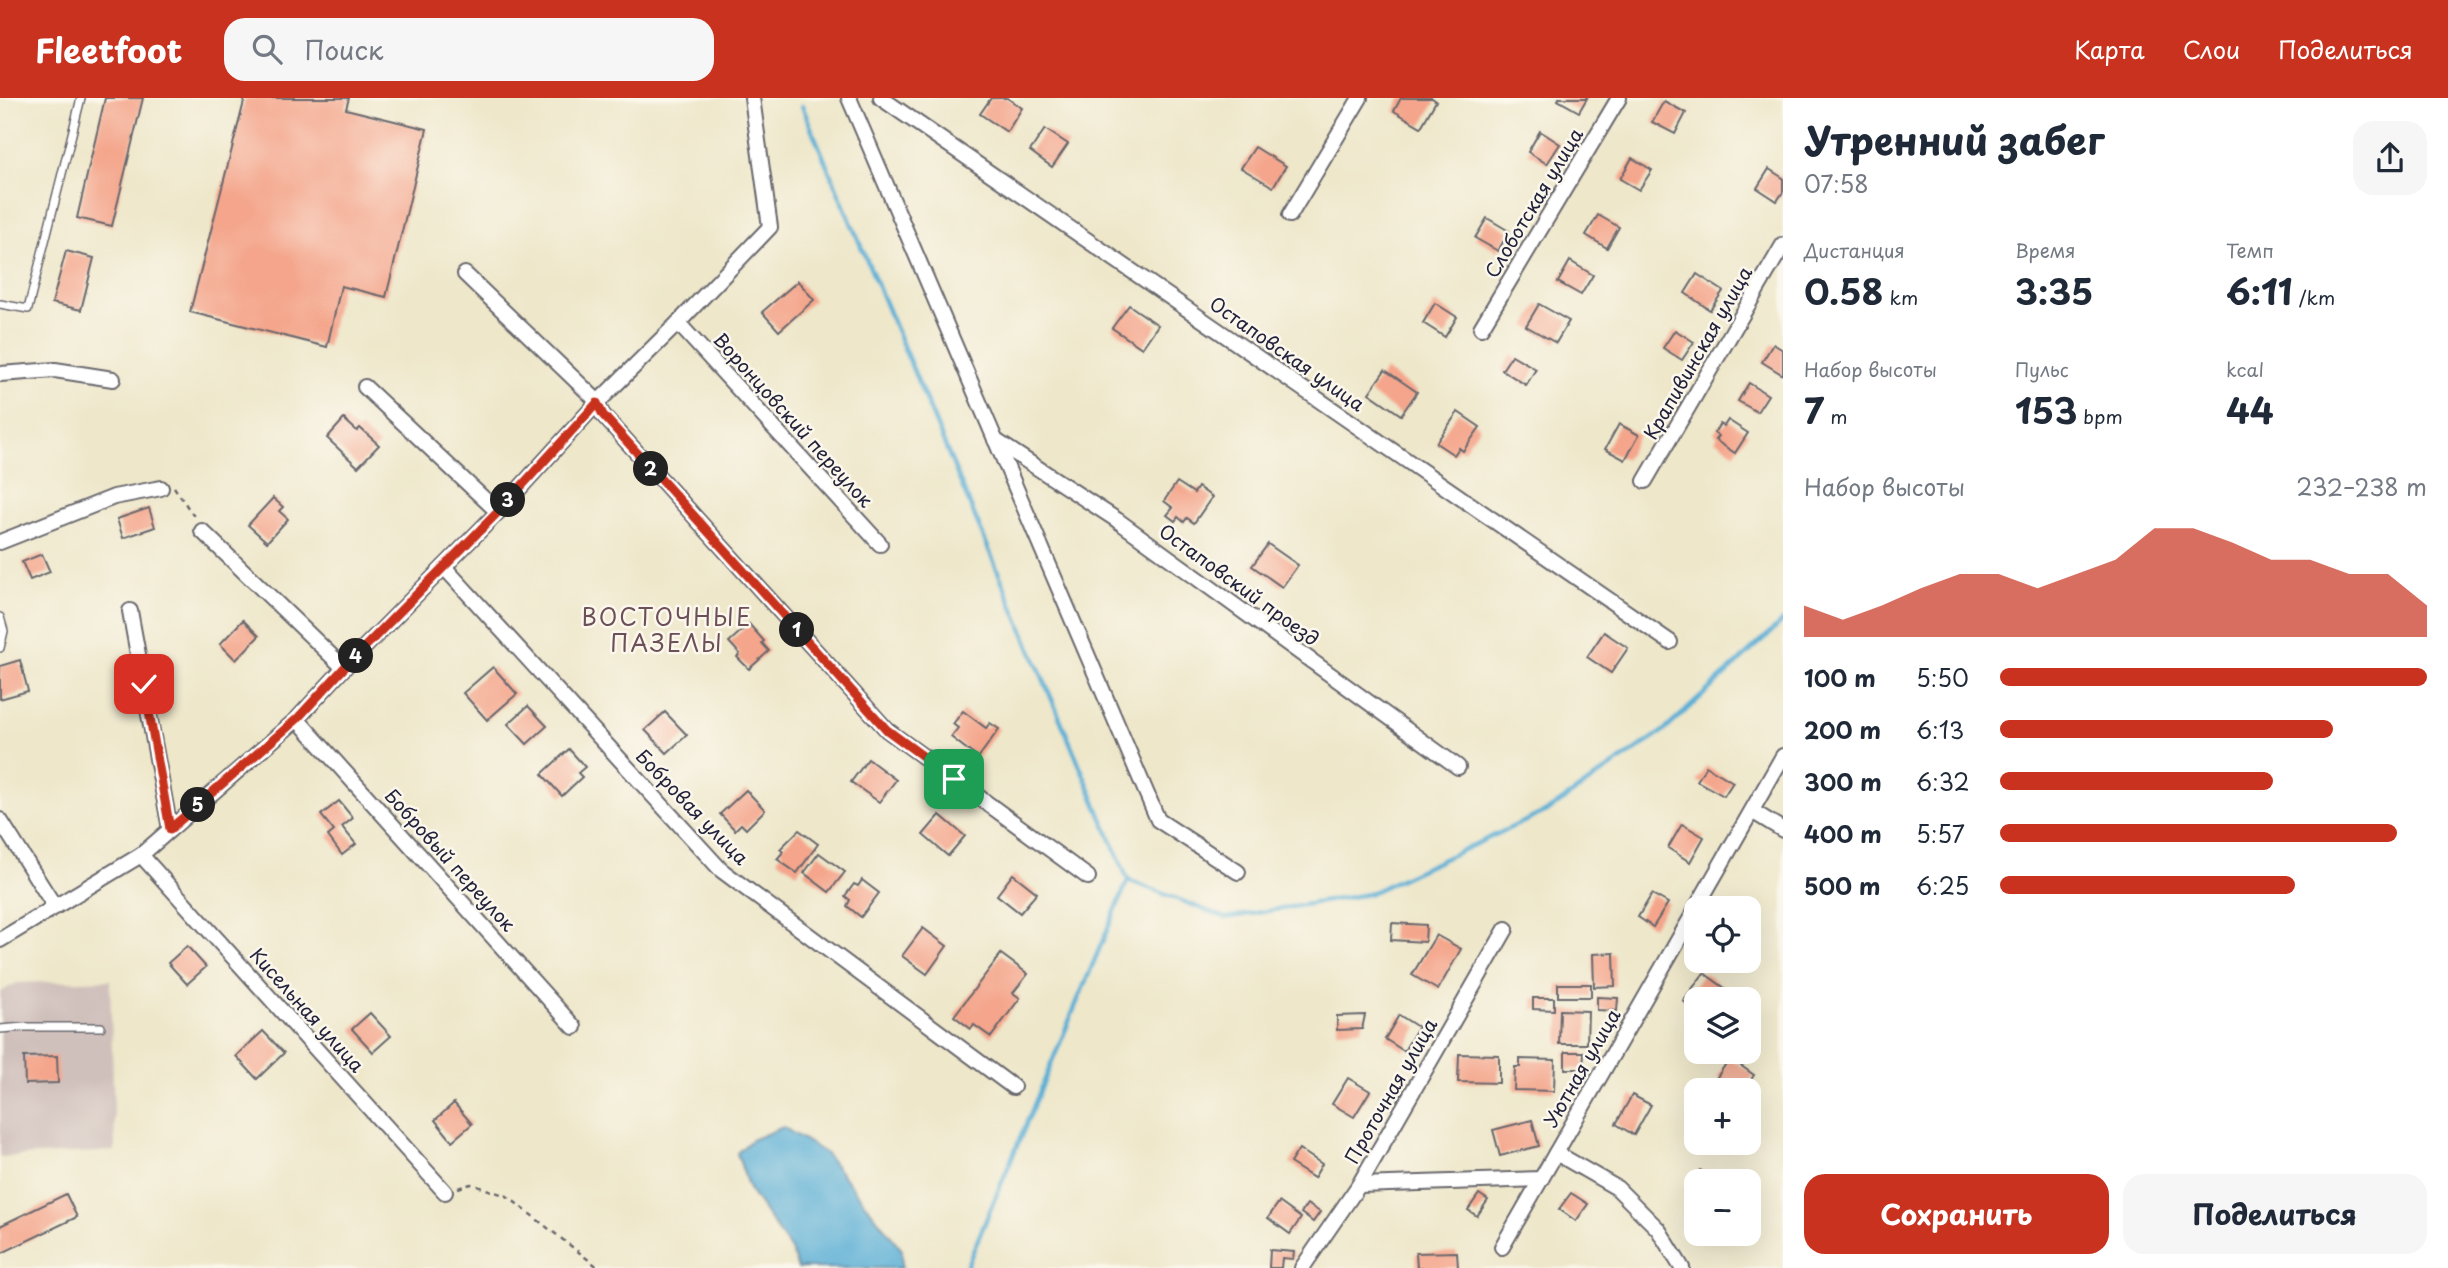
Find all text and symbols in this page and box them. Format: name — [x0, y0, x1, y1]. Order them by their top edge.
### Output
search box — [224, 18, 714, 81]
text: Fleetfoot — [35, 24, 182, 74]
icon: search — [248, 30, 286, 68]
text: Поиск — [304, 30, 383, 69]
text: Карта — [2074, 31, 2145, 67]
text: Слои — [2183, 31, 2240, 67]
text: Поделиться — [2278, 31, 2413, 67]
text: Утренний забег — [1804, 111, 2104, 168]
button: share — [2353, 121, 2427, 195]
street label: Слоботская улица — [1477, 122, 1589, 283]
text: 07:58 — [1804, 166, 1869, 201]
text: Дистанция — [1804, 236, 1905, 264]
text: Время — [2015, 236, 2076, 264]
text: Темп — [2226, 236, 2274, 264]
street label: Крапивинская улица — [1636, 261, 1758, 444]
text: 0.58 — [1804, 264, 1883, 317]
text: 3:35 — [2015, 264, 2093, 317]
text: 6:11 — [2226, 264, 2293, 317]
text: km — [1883, 283, 1918, 311]
text: /km — [2293, 283, 2335, 311]
street label: Остаповская улица — [1204, 289, 1371, 417]
street label: Воронцовский переулок — [707, 326, 881, 514]
text: Набор высоты — [1804, 355, 1937, 383]
text: Пульс — [2015, 355, 2069, 383]
text: kcal — [2226, 355, 2264, 383]
text: 7 — [1804, 383, 1824, 436]
text: 153 — [2015, 383, 2077, 436]
text: 44 — [2226, 383, 2274, 436]
text: m — [1824, 402, 1848, 430]
text: bpm — [2077, 402, 2123, 430]
pin: 2 — [634, 452, 668, 486]
text: 2 — [644, 454, 657, 482]
text: Набор высоты — [1804, 469, 1965, 504]
text: 232–238 m — [2296, 469, 2427, 504]
pin: 3 — [490, 482, 526, 518]
text: 3 — [501, 485, 514, 513]
street label: Остаповский проезд — [1154, 516, 1325, 652]
district label: ВОСТОЧНЫЕ ПАЗЕЛЫ — [582, 599, 753, 660]
pin: 1 — [780, 612, 814, 648]
text: 1 — [792, 615, 801, 643]
pin: 4 — [338, 638, 374, 674]
text: 4 — [349, 641, 362, 669]
pin — [114, 654, 174, 714]
text: 100 m — [1804, 660, 1876, 695]
text: 5:50 — [1916, 660, 1969, 695]
icon: check — [125, 665, 163, 703]
text: 200 m — [1804, 712, 1881, 747]
text: 6:13 — [1916, 712, 1964, 747]
street label: Бобровая улица — [630, 742, 756, 871]
pin — [924, 749, 984, 809]
icon: arrive — [935, 760, 973, 798]
text: 300 m — [1804, 764, 1882, 799]
text: 6:32 — [1916, 764, 1970, 799]
street label: Бобровый переулок — [379, 782, 523, 938]
pin: 5 — [180, 788, 216, 822]
text: 5 — [191, 790, 204, 818]
text: 400 m — [1804, 816, 1882, 851]
text: 5:57 — [1916, 816, 1965, 851]
text: 500 m — [1804, 868, 1881, 903]
text: 6:25 — [1916, 868, 1969, 903]
map controls — [1684, 896, 1761, 1246]
button: locate — [1684, 896, 1761, 973]
street label: Кисельная улица — [244, 941, 371, 1078]
button: layers — [1684, 987, 1761, 1064]
street label: Уютная улица — [1536, 1003, 1626, 1132]
street label: Проточная улица — [1337, 1013, 1443, 1168]
button: + — [1684, 1078, 1761, 1155]
button: − — [1684, 1169, 1761, 1246]
button: Сохранить — [1804, 1174, 2109, 1254]
button: Поделиться — [2123, 1174, 2427, 1254]

